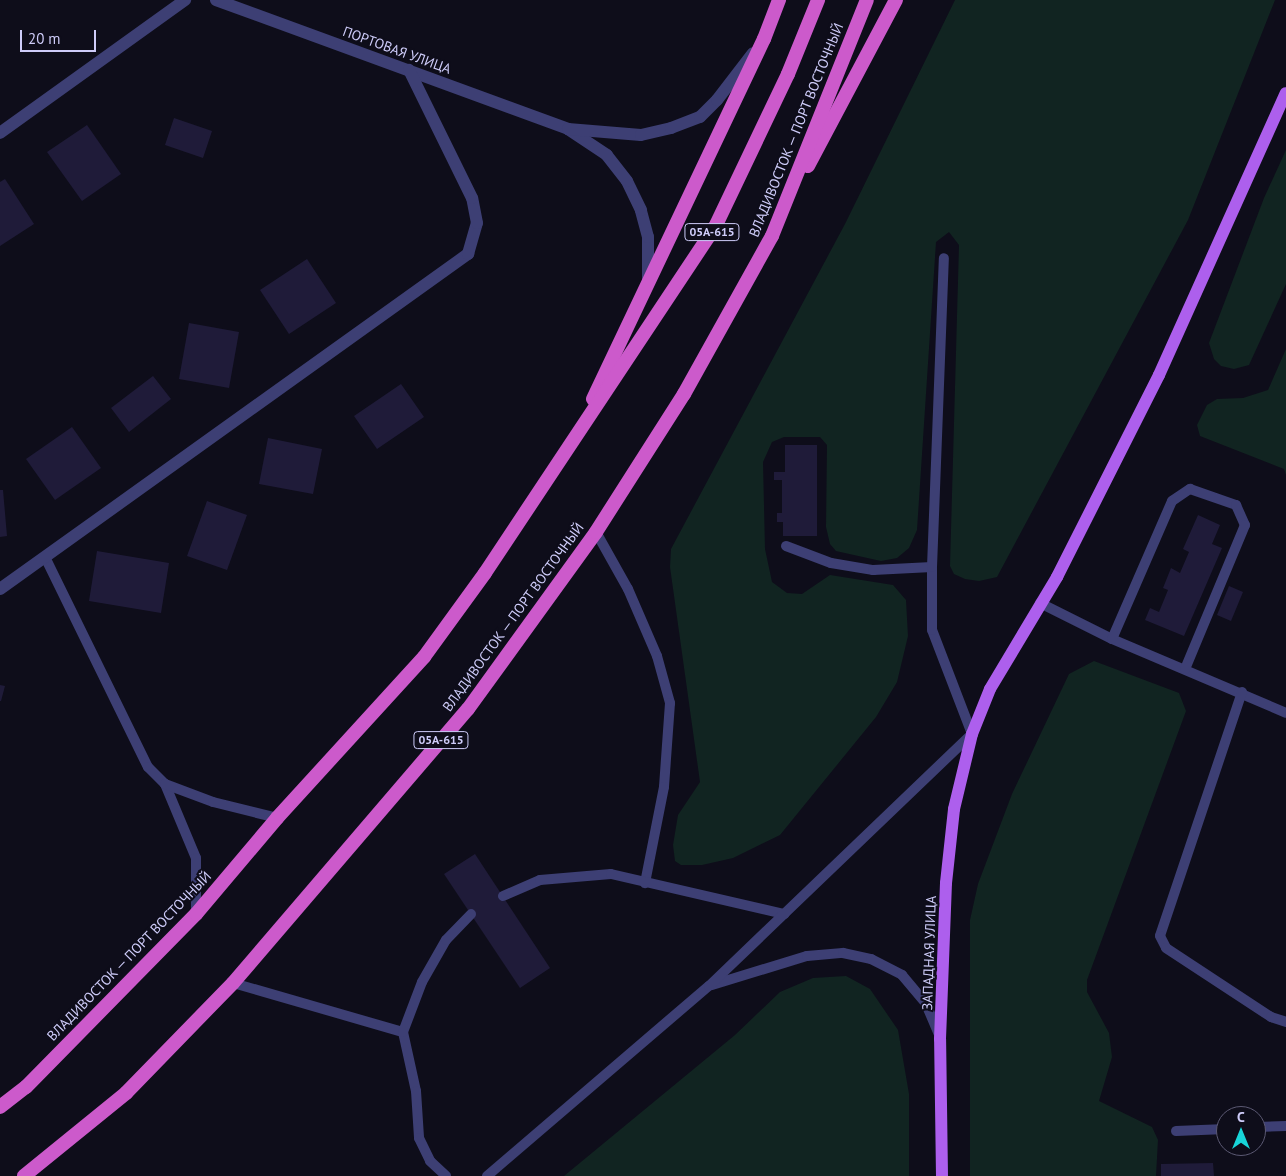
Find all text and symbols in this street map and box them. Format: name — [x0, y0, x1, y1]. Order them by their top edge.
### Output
street label: ВЛАДИВОСТОК — ПОРТ ВОСТОЧНЫЙ — [745, 19, 847, 241]
scale bar — [22, 20, 99, 52]
street label: ПОРТОВАЯ УЛИЦА — [340, 23, 454, 77]
text: 20 m — [28, 29, 61, 48]
road number: 05А-615 — [683, 222, 741, 242]
street label: ВЛАДИВОСТОК — ПОРТ ВОСТОЧНЫЙ — [438, 518, 588, 716]
road number: 05А-615 — [412, 730, 470, 750]
street label: ВЛАДИВОСТОК — ПОРТ ВОСТОЧНЫЙ — [42, 867, 216, 1045]
street label: ЗАПАДНАЯ УЛИЦА — [919, 895, 939, 1011]
north arrow — [1216, 1106, 1266, 1156]
text: С — [1237, 1108, 1245, 1126]

